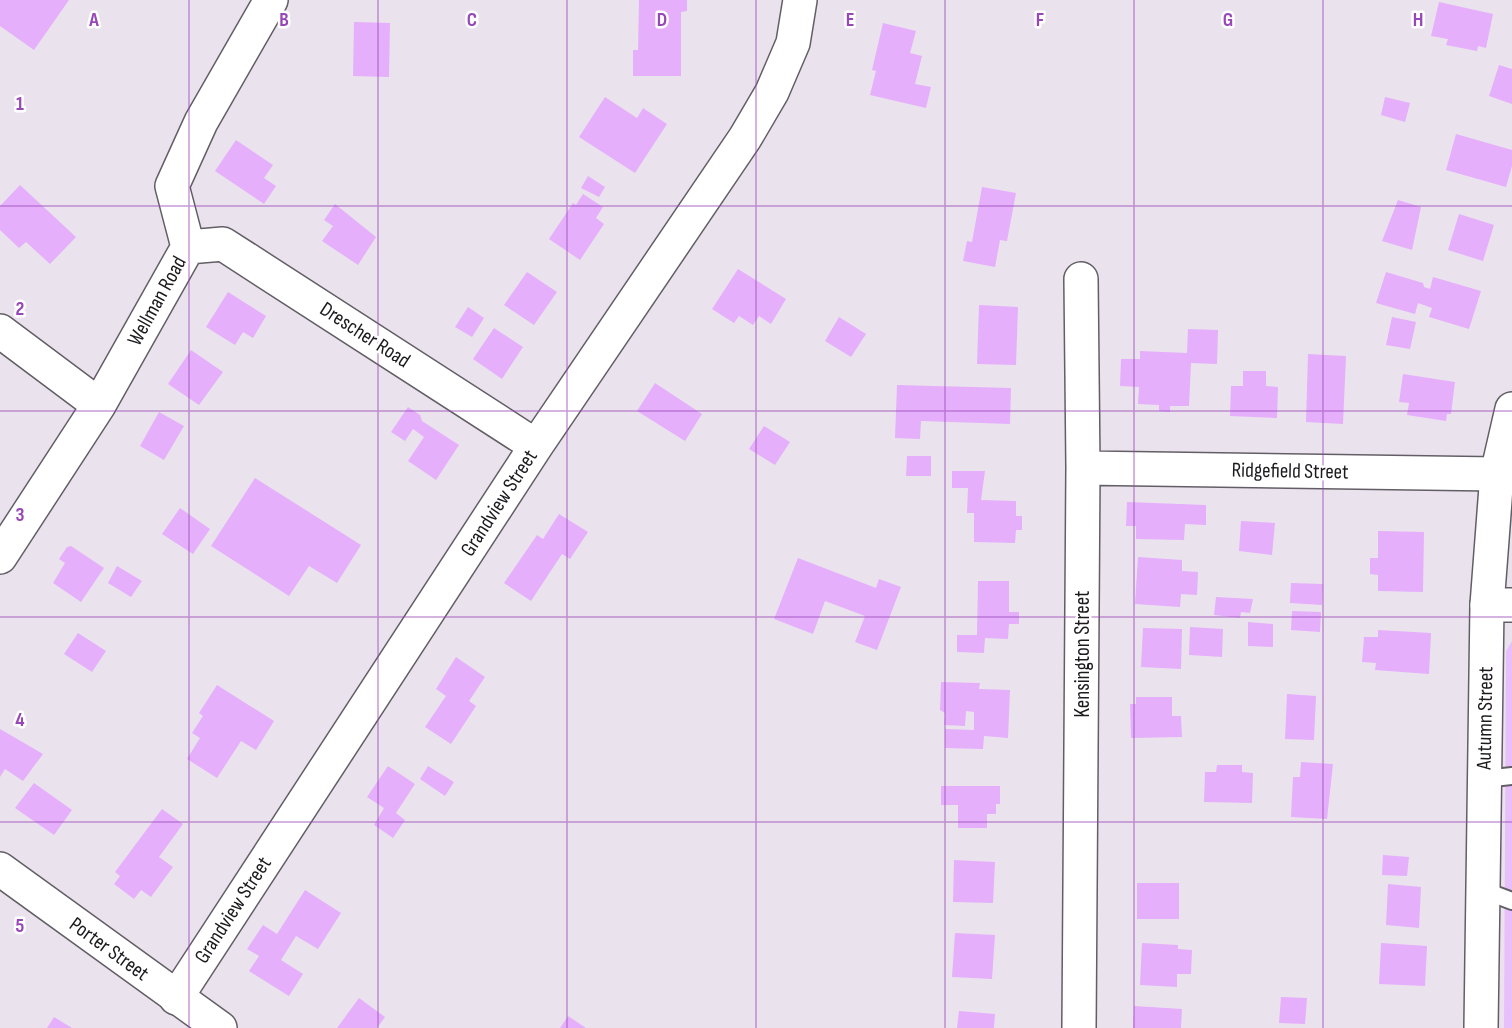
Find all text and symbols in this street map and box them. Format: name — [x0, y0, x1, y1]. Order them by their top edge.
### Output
text: A — [88, 8, 99, 32]
text: B — [279, 8, 289, 32]
text: C — [467, 8, 477, 32]
text: D — [657, 8, 667, 32]
text: E — [846, 8, 854, 32]
text: F — [1036, 8, 1044, 32]
text: G — [1223, 8, 1233, 32]
text: H — [1413, 8, 1423, 32]
text: 1 — [16, 92, 24, 116]
street label: Wellman Road — [122, 252, 192, 350]
text: 2 — [16, 297, 24, 321]
street label: Drescher Road — [315, 297, 415, 373]
street label: Grandview Street — [455, 445, 543, 561]
street label: Ridgefield Street — [1231, 457, 1349, 485]
text: 3 — [16, 503, 25, 527]
street label: Kensington Street — [1070, 591, 1095, 717]
street label: Autumn Street — [1472, 666, 1498, 771]
text: 4 — [15, 708, 25, 732]
street label: Grandview Street — [189, 852, 277, 968]
street label: Porter Street — [64, 912, 154, 986]
text: 5 — [16, 914, 25, 938]

